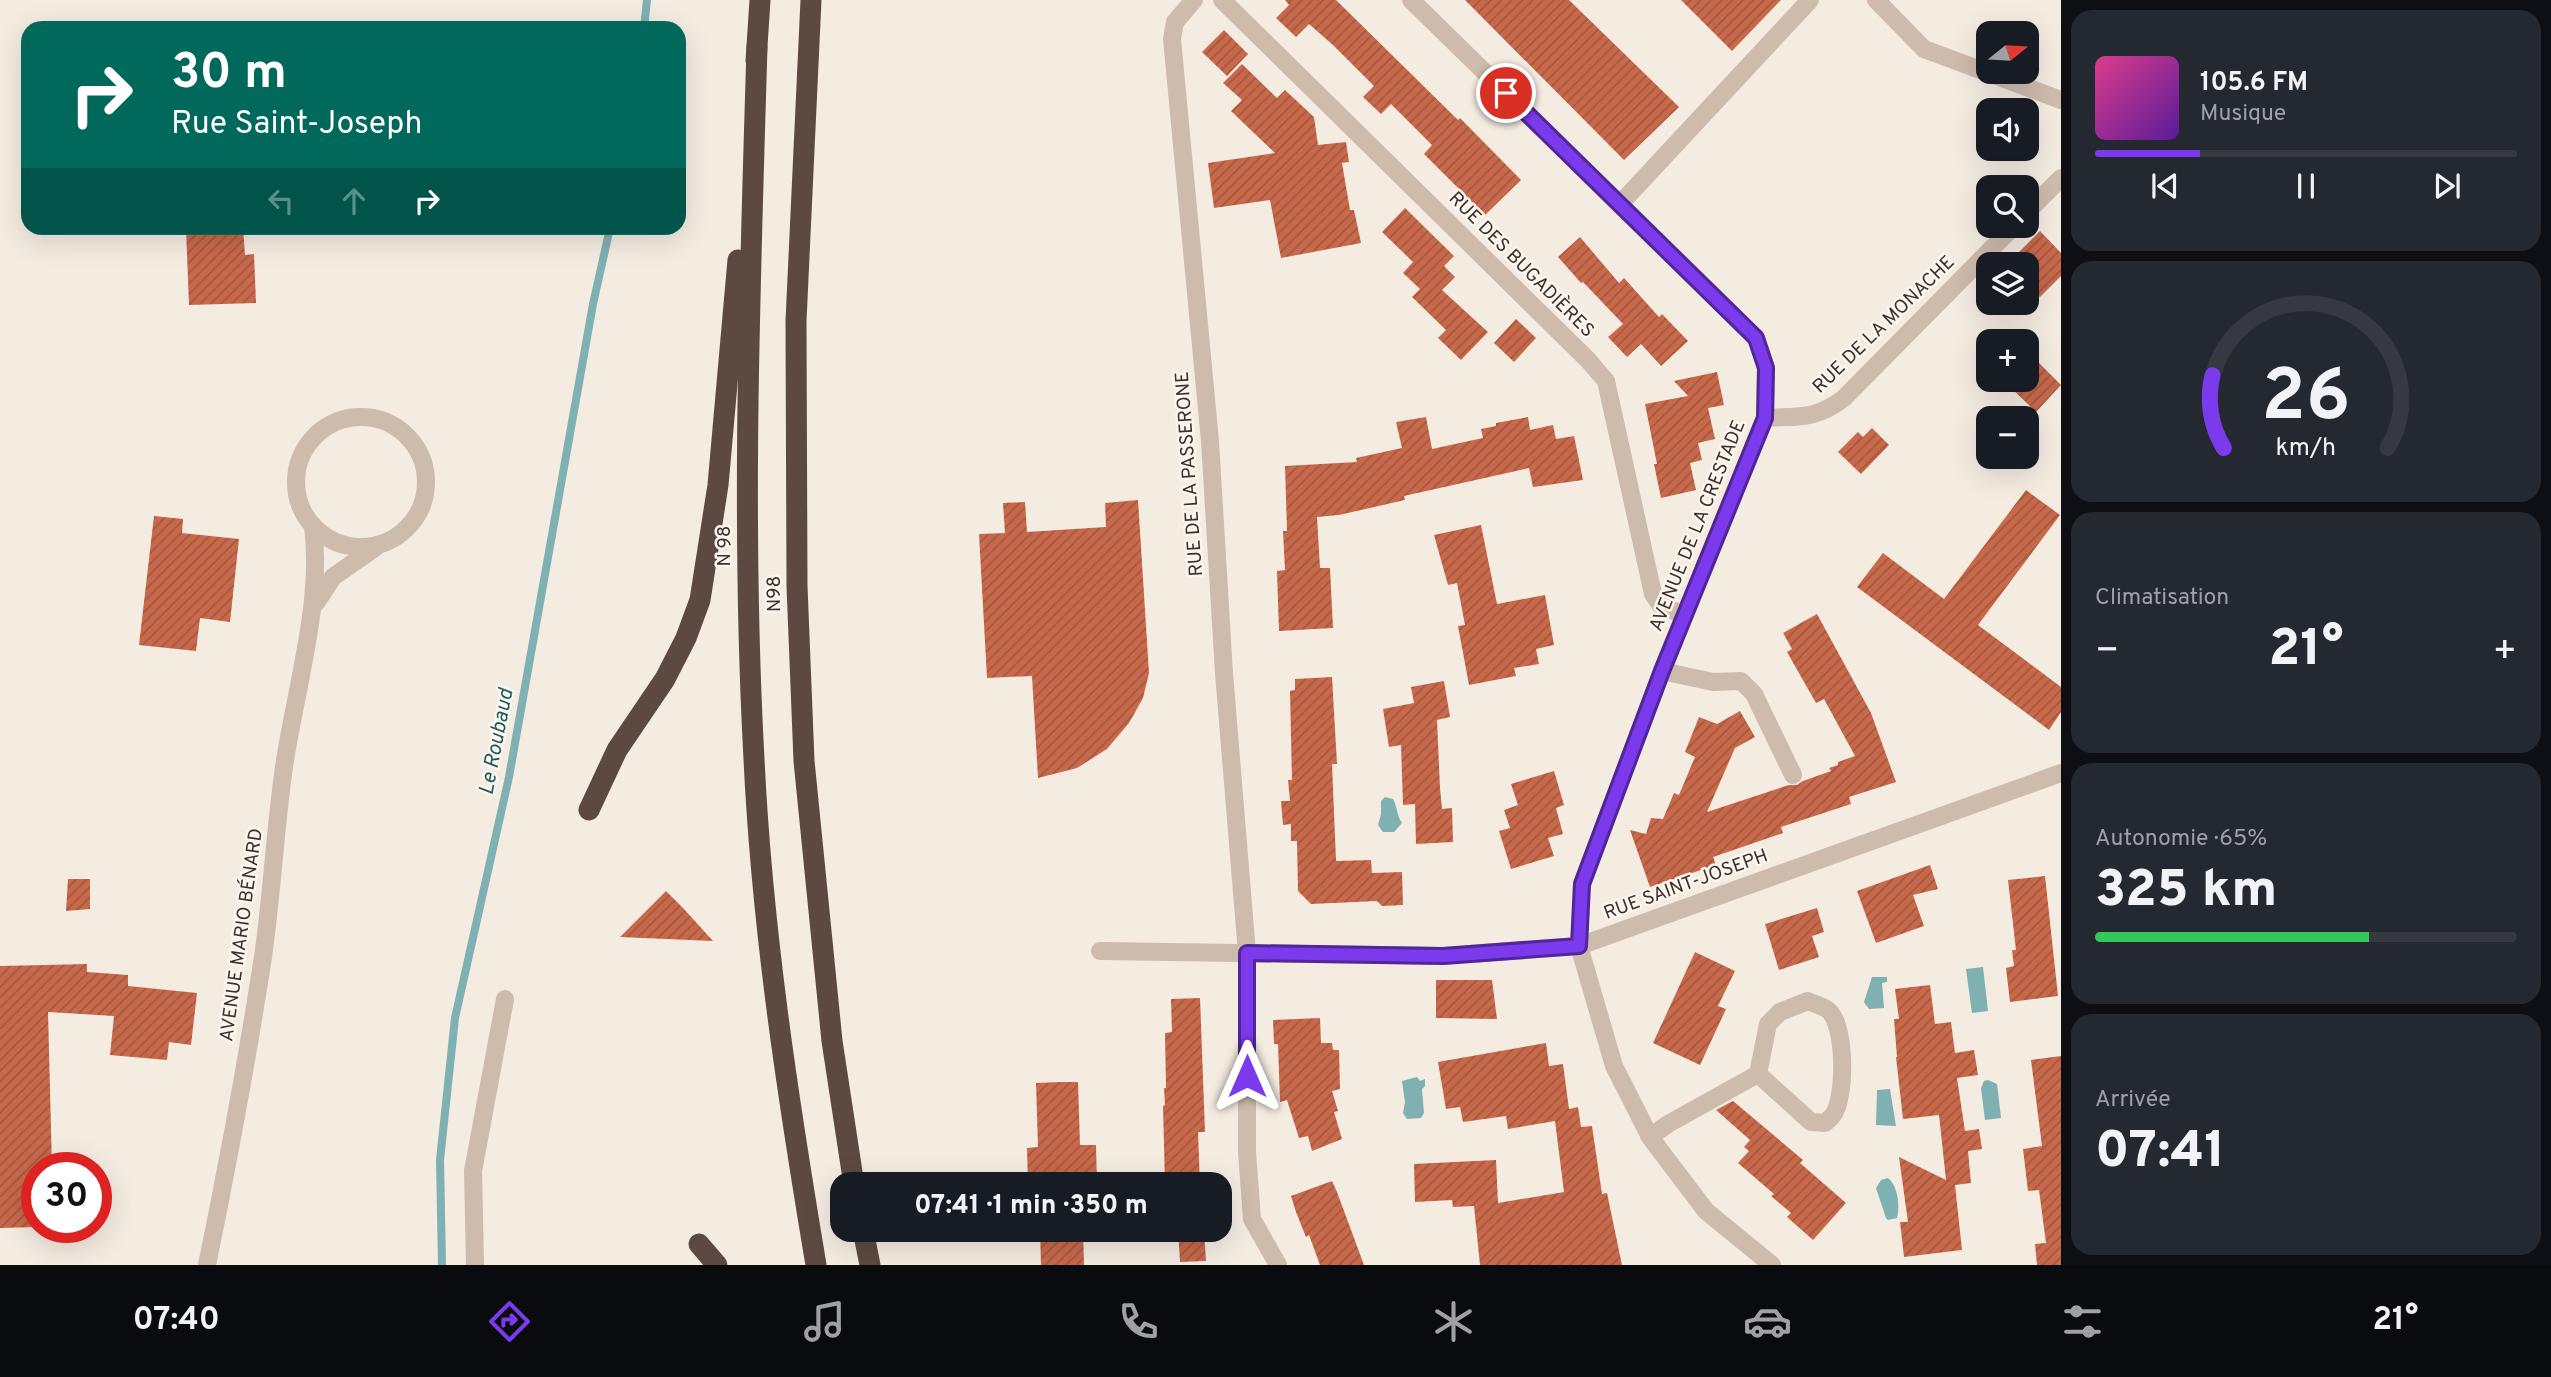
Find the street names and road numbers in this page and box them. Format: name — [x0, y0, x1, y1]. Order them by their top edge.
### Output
street label: RUE DES BUGADIÈRES — [1443, 186, 1600, 343]
street label: RUE DE LA MONACHE — [1808, 251, 1960, 399]
street label: RUE DE LA PASSERONE — [1171, 371, 1209, 577]
street label: AVENUE DE LA CRESTADE — [1645, 417, 1751, 635]
street label: N 98 — [713, 526, 737, 566]
street label: N98 — [763, 576, 787, 612]
street label: AVENUE MARIO BÉNARD — [214, 827, 269, 1043]
street label: RUE SAINT-JOSEPH — [1601, 844, 1771, 926]

